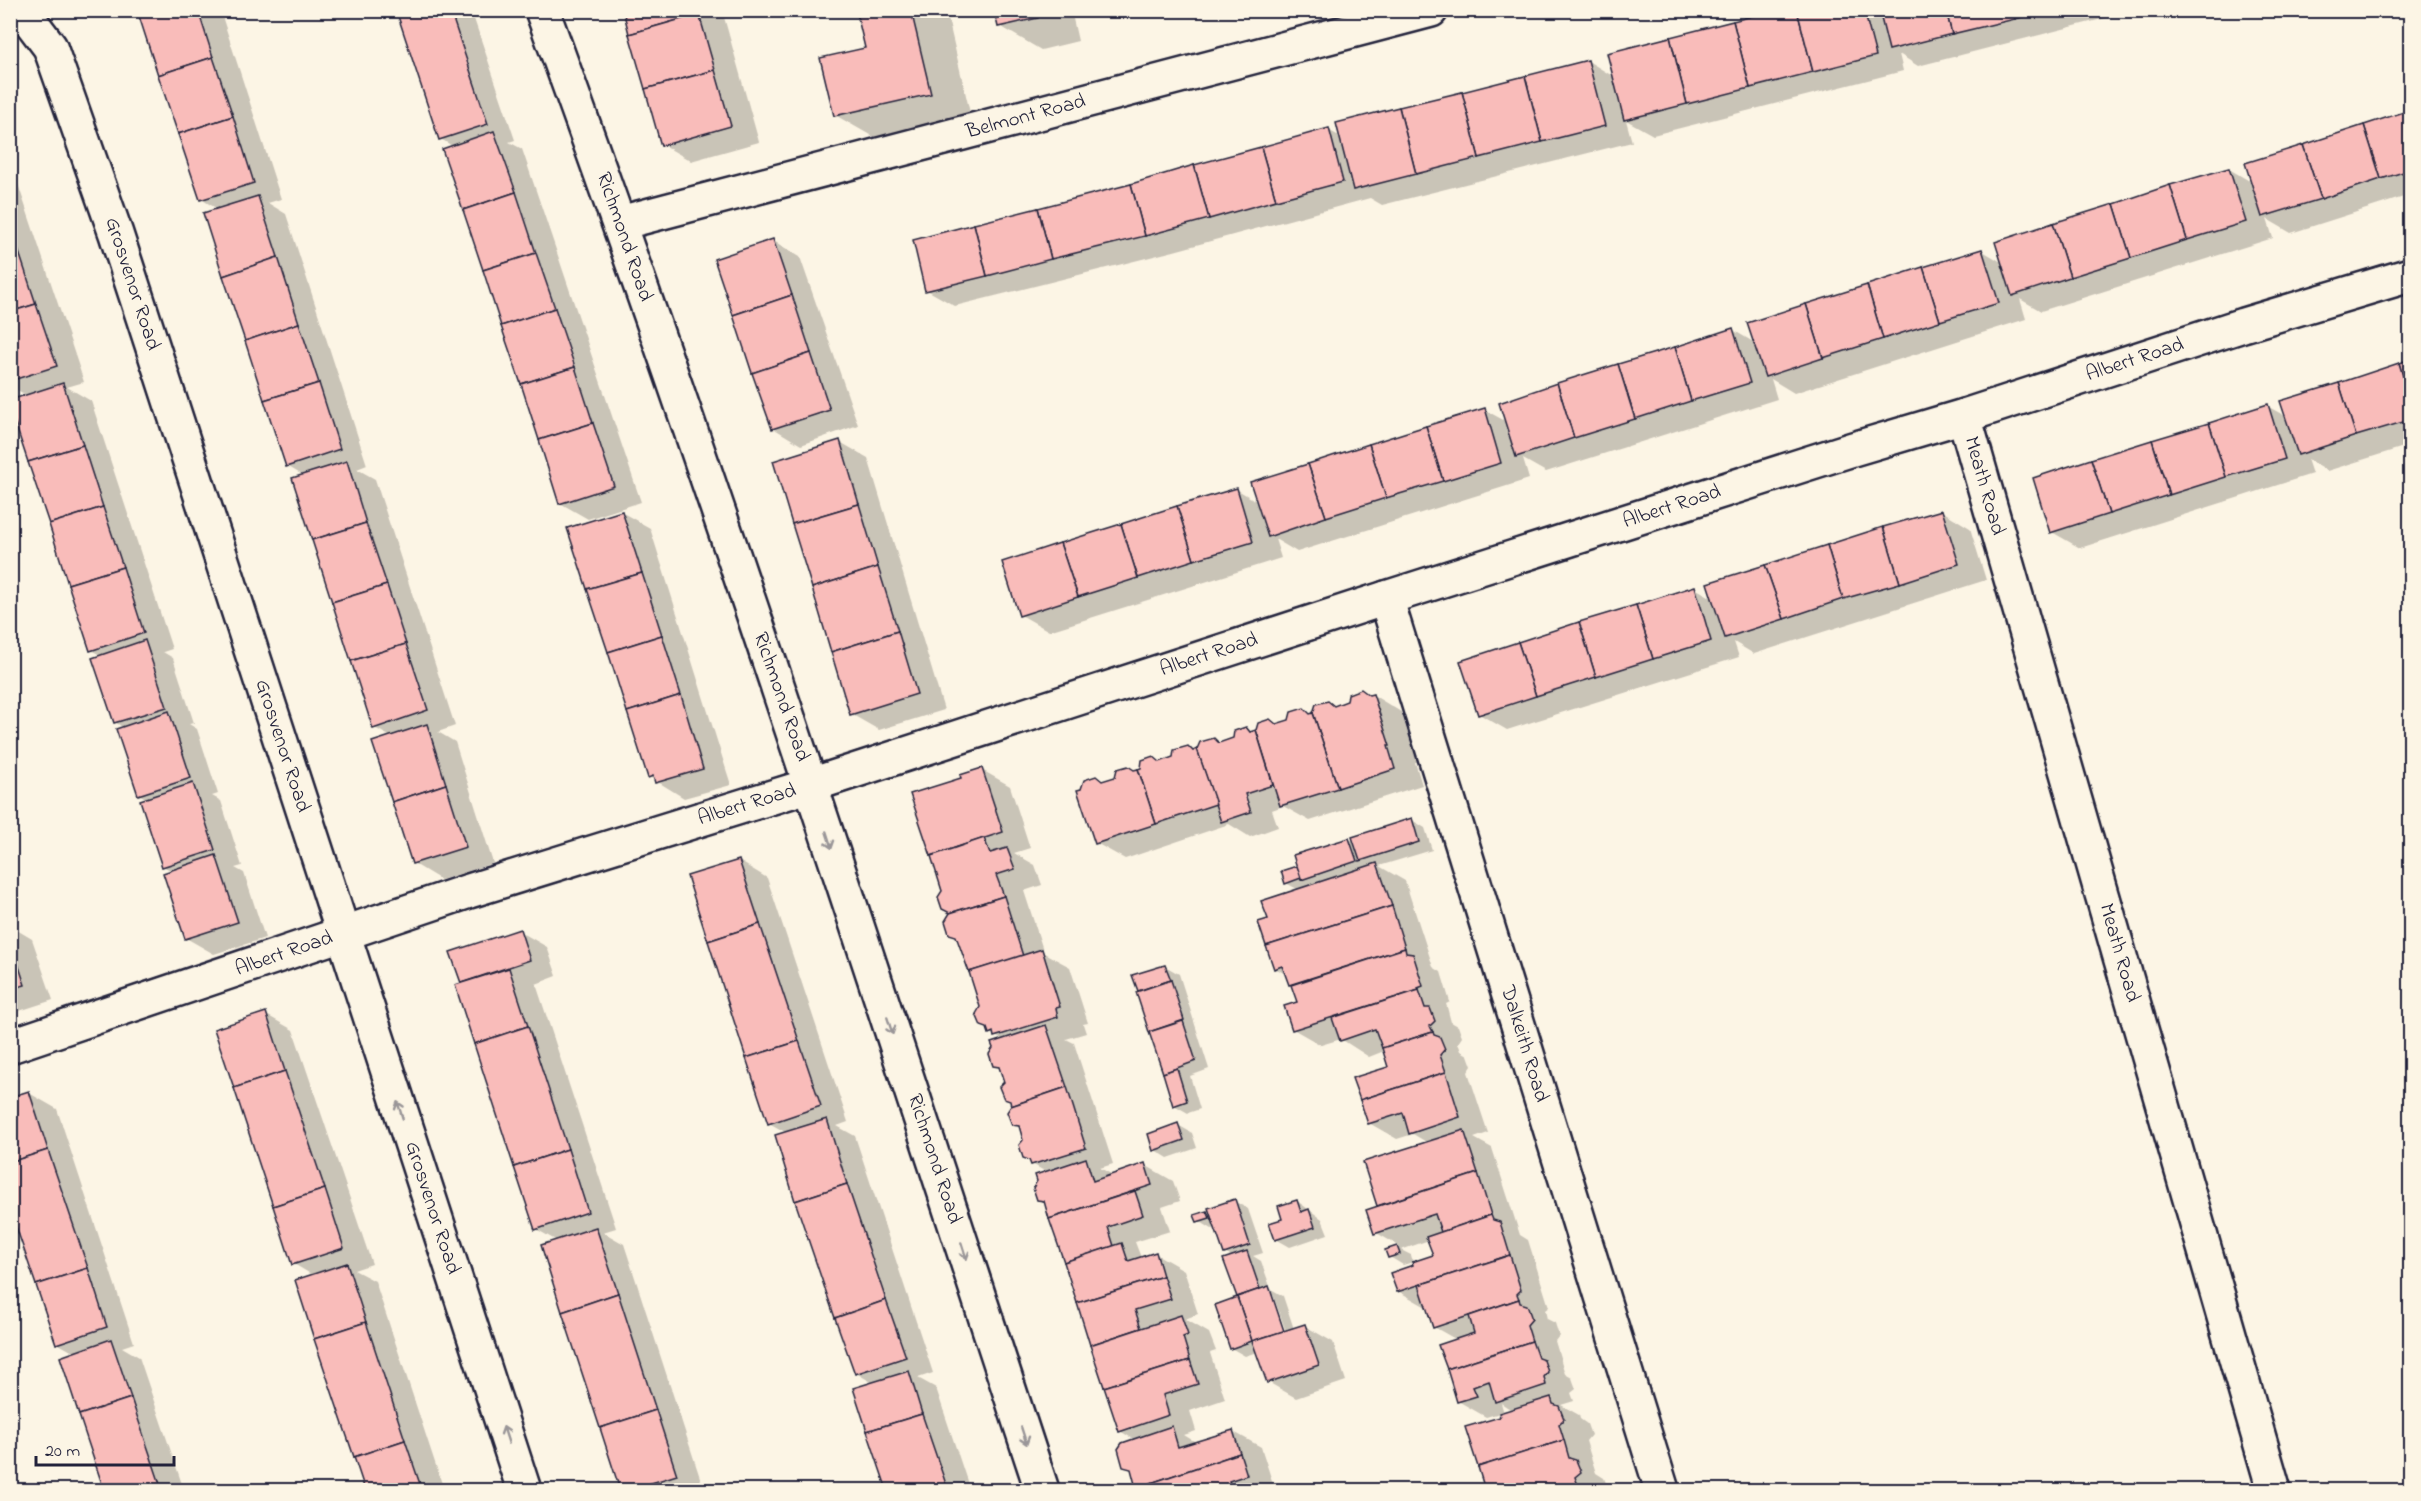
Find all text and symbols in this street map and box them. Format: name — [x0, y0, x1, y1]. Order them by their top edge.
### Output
street label: Belmont Road — [962, 87, 1089, 148]
street label: Richmond Road — [588, 168, 660, 306]
street label: Grosvenor Road — [96, 214, 168, 355]
street label: Albert Road — [2082, 330, 2188, 390]
street label: Meath Road — [1956, 433, 2012, 539]
street label: Albert Road — [1619, 477, 1725, 537]
street label: Albert Road — [1156, 625, 1262, 685]
street label: Richmond Road — [745, 628, 817, 766]
street label: Grosvenor Road — [246, 676, 318, 817]
street label: Albert Road — [694, 776, 800, 834]
one-way arrow — [825, 830, 836, 849]
street label: Meath Road — [2091, 900, 2147, 1006]
street label: Albert Road — [231, 923, 337, 985]
street label: Dalkeith Road — [1492, 981, 1556, 1106]
one-way arrow — [885, 1016, 896, 1035]
street label: Richmond Road — [899, 1090, 969, 1228]
one-way arrow — [394, 1101, 405, 1120]
street label: Grosvenor Road — [396, 1138, 468, 1279]
one-way arrow — [959, 1241, 970, 1260]
one-way arrow — [500, 1426, 511, 1445]
one-way arrow — [1020, 1426, 1031, 1445]
scale bar — [36, 1429, 174, 1467]
text: 20 m — [45, 1439, 80, 1465]

